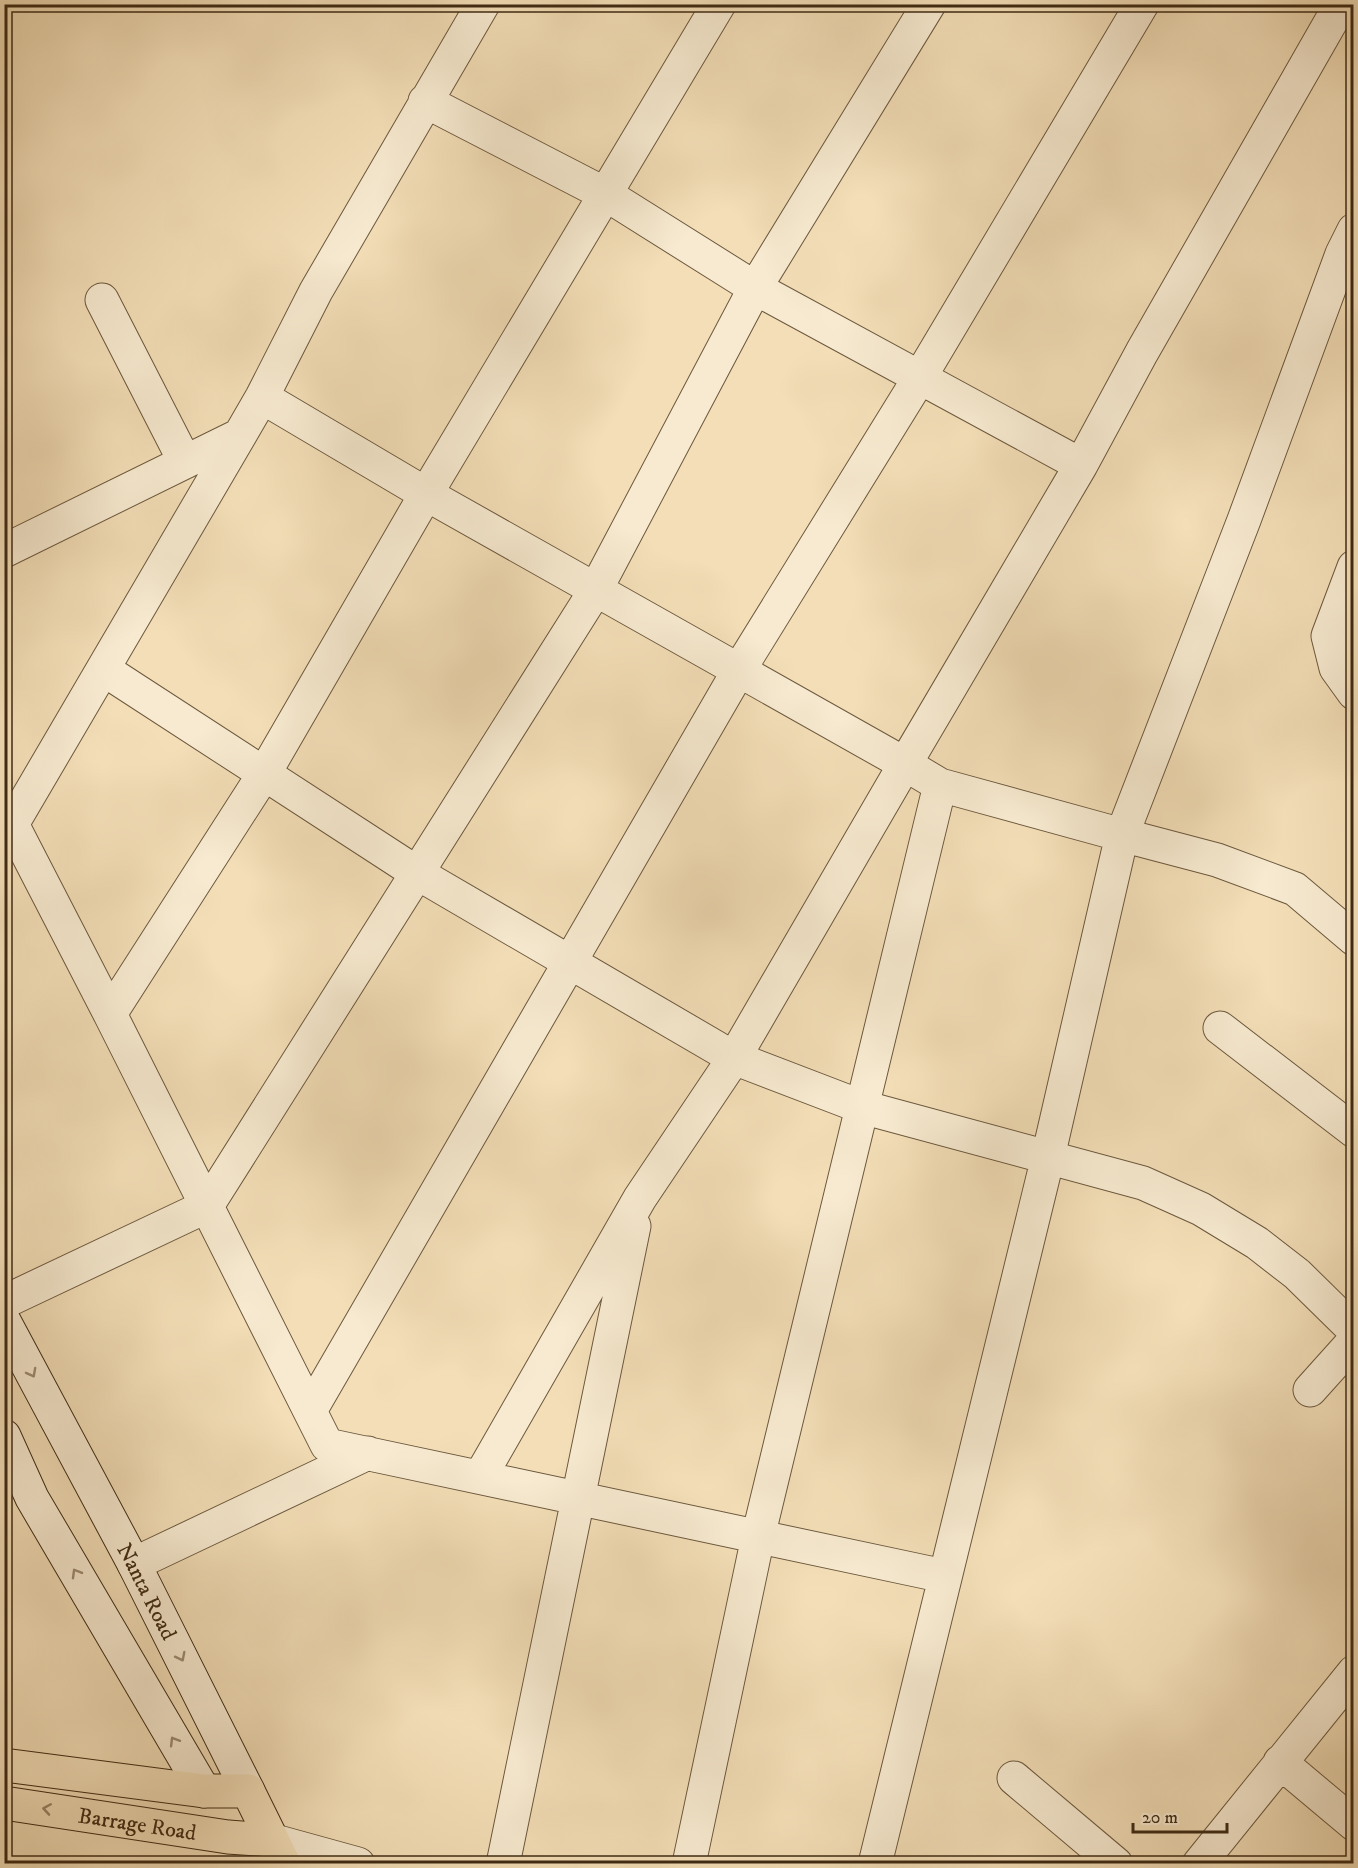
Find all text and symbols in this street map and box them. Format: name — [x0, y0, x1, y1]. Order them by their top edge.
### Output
one-way arrow — [25, 1366, 36, 1377]
street label: Nanta Road — [110, 1539, 182, 1645]
one-way arrow — [71, 1568, 83, 1579]
one-way arrow — [174, 1651, 185, 1661]
one-way arrow — [169, 1737, 181, 1747]
scale bar — [1133, 1796, 1228, 1834]
street label: Barrage Road — [76, 1802, 198, 1847]
one-way arrow — [43, 1803, 53, 1816]
text: 20 m — [1142, 1807, 1178, 1829]

